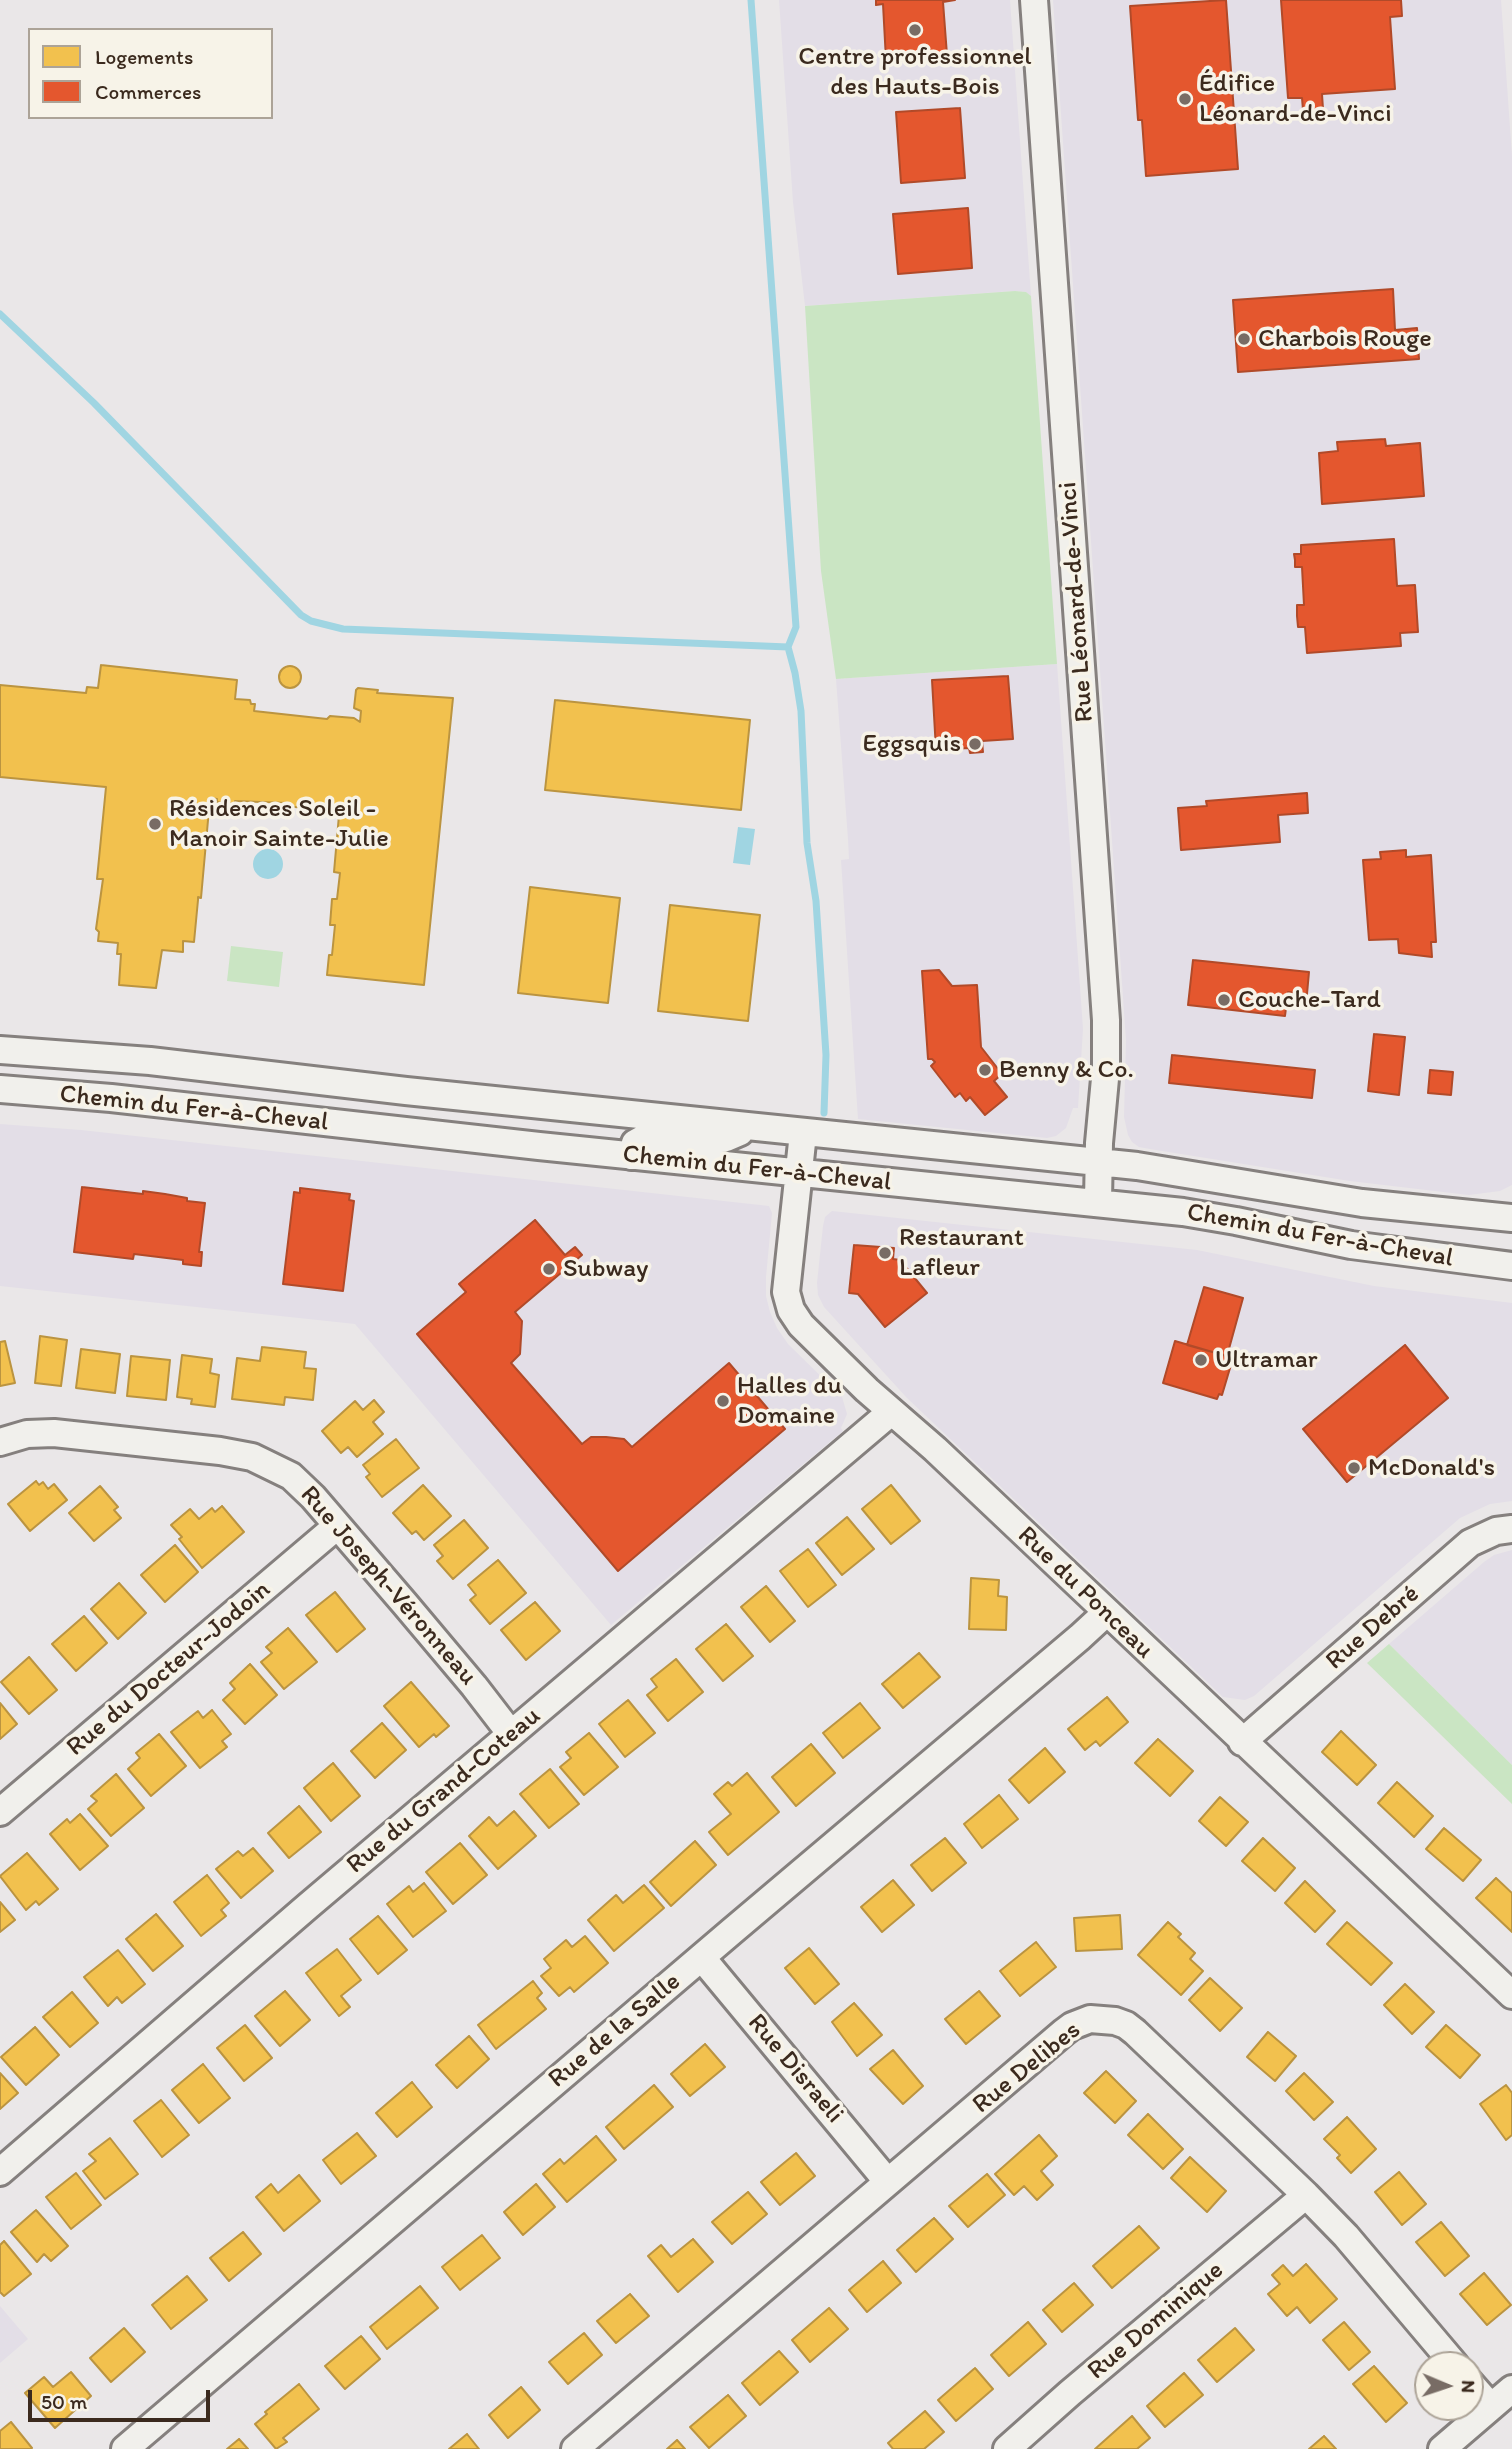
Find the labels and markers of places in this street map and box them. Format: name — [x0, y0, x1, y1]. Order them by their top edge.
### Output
marker: Centre professionnel des Hauts-Bois — [907, 22, 923, 38]
place label: Centre professionnel des Hauts-Bois — [798, 41, 1032, 102]
place label: Édifice Léonard-de-Vinci — [1199, 68, 1392, 130]
marker: Édifice Léonard-de-Vinci — [1177, 91, 1193, 107]
place label: Charbois Rouge — [1258, 323, 1432, 355]
marker: Charbois Rouge — [1236, 331, 1252, 347]
place label: Eggsquis — [862, 728, 961, 760]
marker: Eggsquis — [967, 736, 983, 752]
place label: Résidences Soleil - Manoir Sainte-Julie — [169, 793, 389, 854]
marker: Résidences Soleil - Manoir Sainte-Julie — [147, 816, 163, 832]
place label: Couche-Tard — [1238, 984, 1381, 1016]
marker: Couche-Tard — [1216, 992, 1232, 1008]
place label: Benny & Co. — [999, 1054, 1134, 1086]
marker: Benny & Co. — [977, 1062, 993, 1078]
place label: Restaurant Lafleur — [899, 1222, 1024, 1284]
marker: Restaurant Lafleur — [877, 1245, 893, 1261]
place label: Subway — [563, 1253, 648, 1285]
marker: Subway — [541, 1261, 557, 1277]
place label: Ultramar — [1215, 1344, 1318, 1376]
marker: Ultramar — [1193, 1352, 1209, 1368]
place label: Halles du Domaine — [737, 1370, 842, 1432]
marker: Halles du Domaine — [715, 1393, 731, 1409]
place label: McDonald's — [1368, 1452, 1495, 1484]
marker: McDonald's — [1346, 1460, 1362, 1476]

